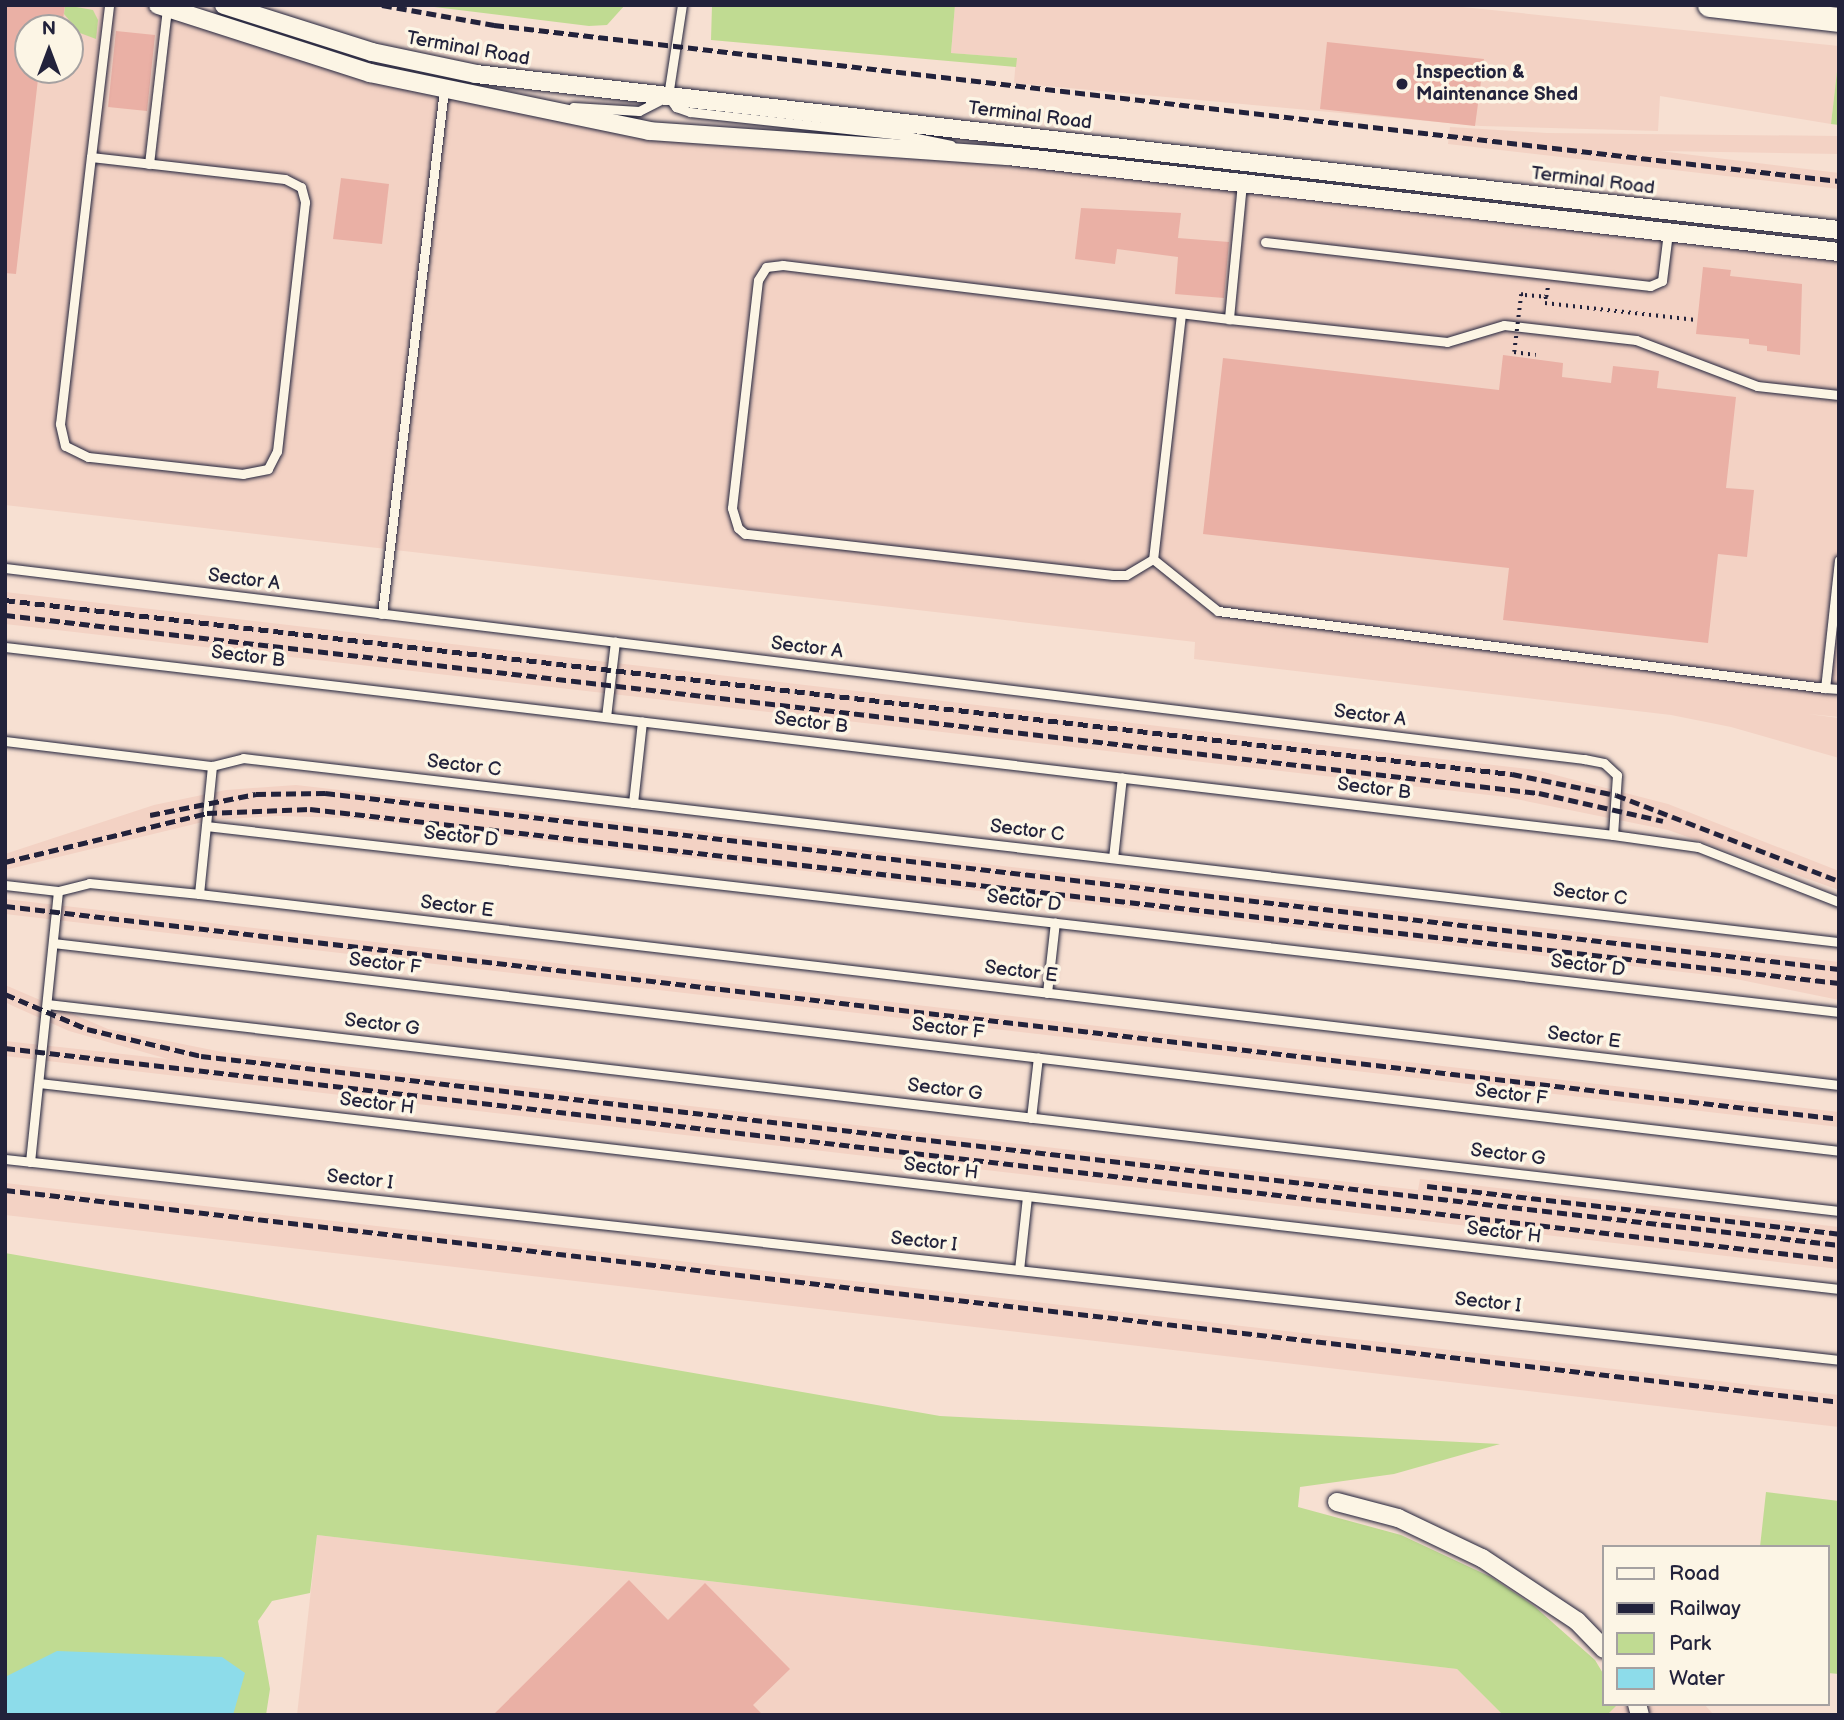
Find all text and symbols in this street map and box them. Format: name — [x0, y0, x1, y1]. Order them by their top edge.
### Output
north arrow — [14, 14, 84, 84]
text: N — [42, 18, 56, 41]
street label: Terminal Road — [405, 27, 531, 71]
place label: Inspection & Maintenance Shed — [1416, 62, 1578, 106]
marker: Inspection & Maintenance Shed — [1394, 76, 1410, 92]
street label: Terminal Road — [967, 97, 1093, 135]
street label: Terminal Road — [1530, 162, 1656, 200]
street label: Sector A — [207, 564, 281, 596]
street label: Sector A — [770, 632, 844, 664]
street label: Sector B — [210, 641, 286, 673]
street label: Sector A — [1333, 700, 1407, 732]
street label: Sector B — [773, 707, 849, 739]
street label: Sector C — [426, 750, 502, 782]
street label: Sector B — [1336, 773, 1412, 805]
street label: Sector C — [989, 815, 1065, 847]
street label: Sector D — [423, 822, 499, 852]
street label: Sector C — [1552, 879, 1628, 911]
street label: Sector D — [986, 885, 1062, 917]
street label: Sector E — [419, 891, 495, 923]
street label: Sector F — [348, 948, 422, 980]
street label: Sector D — [1550, 950, 1626, 982]
street label: Sector E — [983, 956, 1059, 988]
street label: Sector G — [343, 1009, 421, 1041]
street label: Sector F — [911, 1013, 985, 1045]
street label: Sector E — [1546, 1022, 1622, 1054]
street label: Sector G — [906, 1074, 984, 1106]
street label: Sector F — [1474, 1079, 1548, 1111]
street label: Sector H — [338, 1088, 416, 1120]
street label: Sector G — [1469, 1139, 1547, 1171]
street label: Sector H — [902, 1153, 980, 1185]
street label: Sector I — [326, 1165, 394, 1195]
street label: Sector H — [1465, 1217, 1543, 1249]
street label: Sector I — [890, 1227, 958, 1257]
street label: Sector I — [1454, 1288, 1522, 1318]
legend — [1602, 1545, 1830, 1706]
text: Road — [1669, 1561, 1720, 1586]
text: Railway — [1669, 1596, 1741, 1621]
text: Park — [1669, 1631, 1711, 1656]
text: Water — [1669, 1666, 1725, 1691]

